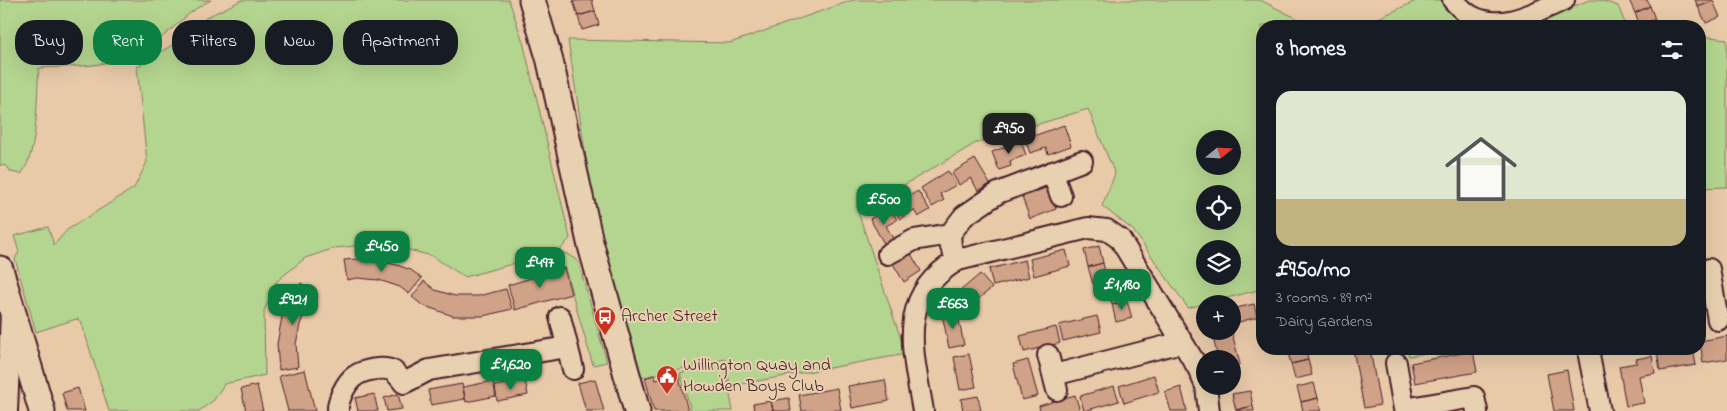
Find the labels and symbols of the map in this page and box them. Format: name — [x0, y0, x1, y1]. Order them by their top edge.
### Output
pin: £950 — [979, 112, 1039, 155]
north arrow — [1196, 130, 1241, 175]
pin: £500 — [854, 184, 914, 226]
pin: £450 — [352, 230, 412, 273]
pin: £497 — [510, 246, 570, 289]
pin: £1,180 — [1081, 268, 1163, 311]
pin: £921 — [263, 284, 323, 326]
pin: £663 — [923, 288, 983, 330]
place label: Archer Street — [621, 304, 718, 330]
bus stop icon: Archer Street — [593, 305, 617, 336]
pin: £1,620 — [470, 348, 552, 391]
place label: Willington Quay and Howden Boys Club — [683, 353, 831, 400]
public building icon: Willington Quay and Howden Boys Club — [655, 364, 679, 395]

